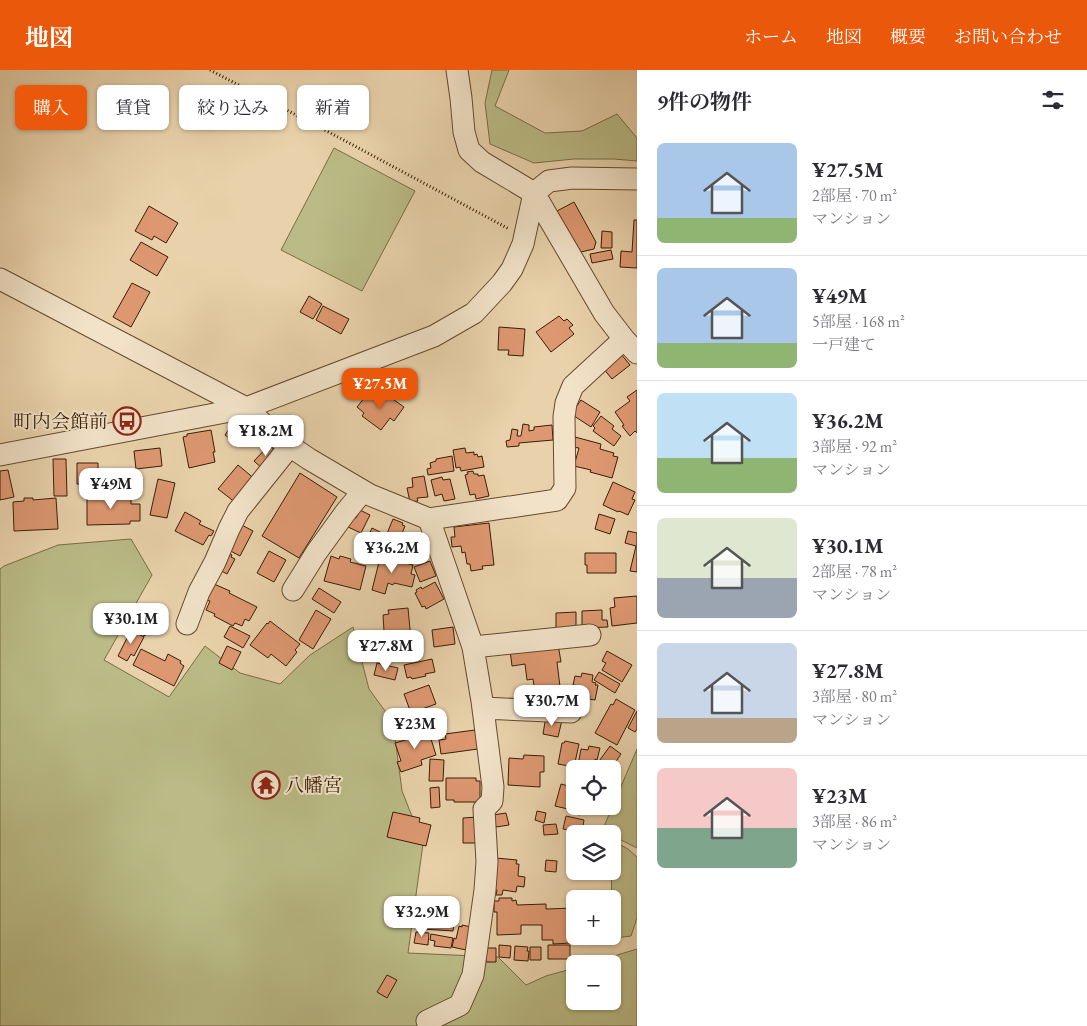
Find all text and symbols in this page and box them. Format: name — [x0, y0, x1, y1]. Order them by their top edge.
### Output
text: 地図 — [25, 22, 73, 53]
text: ホーム — [744, 25, 798, 48]
text: 地図 — [826, 25, 862, 48]
text: 概要 — [890, 25, 926, 48]
text: お問い合わせ — [954, 25, 1062, 48]
chip: 購入 — [15, 85, 87, 130]
chip: 賃貸 — [97, 85, 169, 130]
chip: 絞り込み — [179, 85, 287, 130]
chip: 新着 — [297, 85, 369, 130]
icon: filters — [1039, 86, 1067, 114]
text: 9件の物件 — [657, 88, 752, 115]
text: ¥27.5M — [812, 156, 883, 183]
icon: home — [697, 163, 757, 223]
text: 2部屋 · 70 m² — [812, 185, 897, 206]
text: マンション — [812, 208, 891, 229]
text: ¥49M — [812, 282, 867, 309]
icon: home — [697, 288, 757, 348]
text: 5部屋 · 168 m² — [812, 311, 905, 332]
text: 一戸建て — [812, 334, 876, 355]
pin: ¥27.5M — [339, 368, 421, 410]
text: ¥27.5M — [353, 373, 407, 394]
bus stop icon: 町内会館前 — [112, 406, 142, 436]
text: ¥36.2M — [812, 407, 883, 434]
place label: 町内会館前 — [13, 409, 108, 434]
icon: home — [697, 413, 757, 473]
pin: ¥18.2M — [225, 414, 307, 457]
text: ¥18.2M — [239, 420, 293, 441]
text: 3部屋 · 92 m² — [812, 436, 897, 457]
text: マンション — [812, 459, 891, 480]
pin: ¥49M — [81, 468, 141, 510]
text: ¥49M — [90, 473, 132, 494]
pin: ¥36.2M — [351, 532, 433, 574]
text: ¥30.1M — [812, 532, 883, 559]
text: ¥36.2M — [365, 537, 419, 558]
icon: home — [697, 538, 757, 598]
text: 2部屋 · 78 m² — [812, 561, 897, 582]
text: マンション — [812, 584, 891, 605]
pin: ¥30.1M — [90, 602, 172, 645]
text: ¥30.1M — [104, 608, 158, 629]
pin: ¥27.8M — [345, 630, 427, 672]
text: ¥27.8M — [359, 635, 413, 656]
text: ¥27.8M — [812, 657, 883, 684]
icon: home — [697, 663, 757, 723]
pin: ¥30.7M — [511, 684, 593, 727]
text: 3部屋 · 80 m² — [812, 686, 897, 707]
text: ¥30.7M — [525, 690, 579, 711]
pin: ¥23M — [385, 708, 445, 750]
text: マンション — [812, 709, 891, 730]
text: ¥23M — [394, 713, 436, 734]
map controls — [566, 760, 621, 1010]
button: locate — [566, 760, 621, 815]
temple icon: 八幡宮 — [251, 770, 281, 800]
place label: 八幡宮 — [285, 773, 342, 798]
text: ¥23M — [812, 782, 867, 809]
icon: home — [697, 788, 757, 848]
text: 3部屋 · 86 m² — [812, 811, 897, 832]
button: layers — [566, 825, 621, 880]
text: マンション — [812, 834, 891, 855]
button: + — [566, 890, 621, 945]
pin: ¥32.9M — [381, 896, 463, 938]
text: ¥32.9M — [395, 901, 449, 922]
button: − — [566, 955, 621, 1010]

